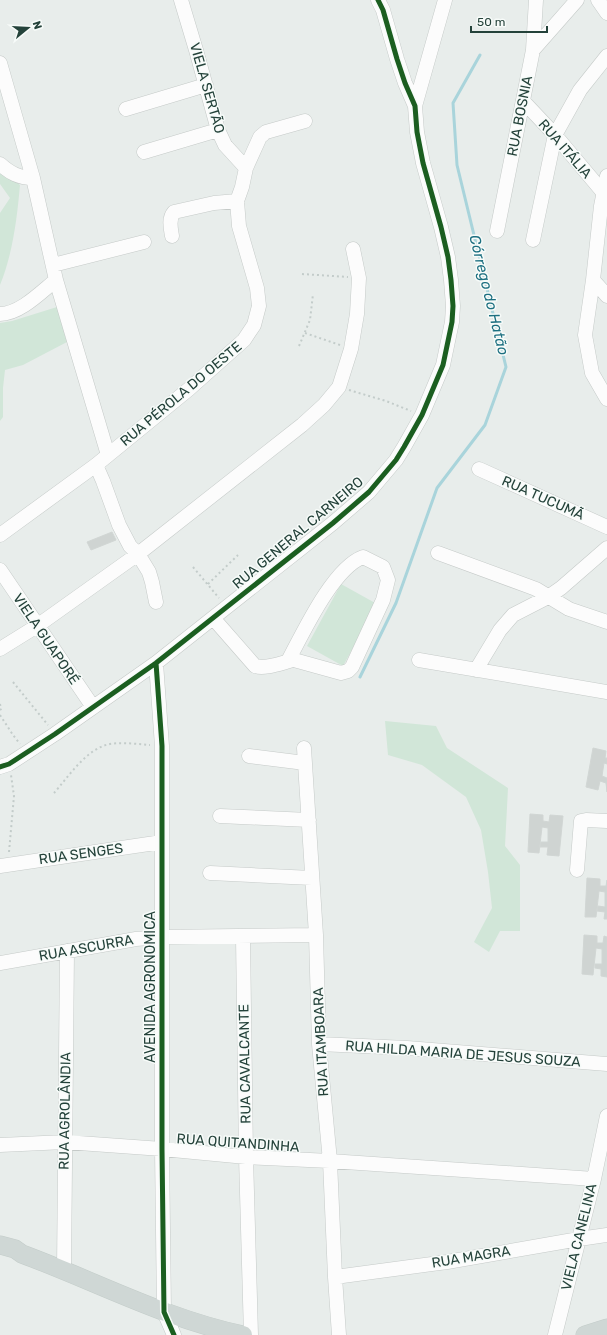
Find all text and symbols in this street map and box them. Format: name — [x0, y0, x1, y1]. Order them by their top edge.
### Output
north arrow — [8, 8, 48, 48]
scale bar — [471, 8, 547, 34]
text: 50 m — [477, 15, 505, 29]
text: N — [30, 19, 44, 31]
street label: VIELA SERTÃO — [186, 40, 229, 135]
street label: RUA BOSNIA — [504, 74, 536, 158]
street label: RUA ITÁLIA — [535, 115, 596, 182]
water label: Córrego do Hatão — [465, 233, 513, 357]
street label: RUA PÉROLA DO OESTE — [116, 337, 245, 450]
street label: RUA TUCUMÃ — [499, 471, 588, 524]
street label: RUA GENERAL CARNEIRO — [229, 473, 367, 593]
street label: VIELA GUAPORÉ — [9, 590, 84, 688]
street label: RUA SENGES — [38, 840, 124, 868]
street label: AVENIDA AGRONOMICA — [142, 911, 159, 1063]
street label: RUA ASCURRA — [37, 931, 135, 965]
street label: RUA ITAMBOARA — [310, 986, 332, 1097]
street label: RUA CAVALCANTE — [235, 1004, 255, 1124]
street label: RUA HILDA MARIA DE JESUS SOUZA — [345, 1037, 582, 1071]
street label: RUA AGROLÂNDIA — [54, 1051, 75, 1170]
street label: RUA QUITANDINHA — [176, 1130, 301, 1156]
street label: VIELA CANELINA — [558, 1181, 601, 1292]
street label: RUA MAGRA — [430, 1242, 512, 1272]

